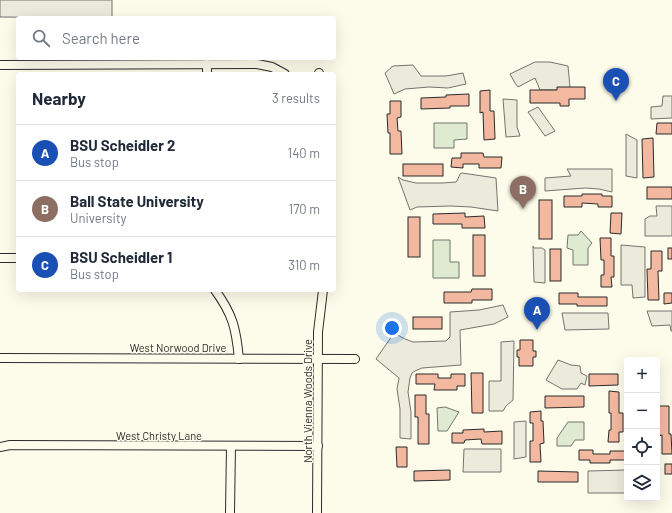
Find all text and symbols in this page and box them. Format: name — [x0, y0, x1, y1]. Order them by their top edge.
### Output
search box — [16, 16, 336, 60]
icon: search — [30, 27, 52, 49]
text: Search here — [62, 29, 140, 47]
pin: C — [603, 68, 629, 101]
text: Nearby — [32, 88, 86, 108]
text: 3 results — [272, 90, 320, 106]
text: BSU Scheidler 2 — [70, 136, 175, 154]
text: A — [41, 145, 49, 161]
text: 140 m — [288, 145, 320, 161]
text: Bus stop — [70, 154, 119, 170]
pin: B — [510, 176, 536, 209]
text: Ball State University — [70, 192, 204, 210]
text: B — [41, 201, 49, 217]
text: 170 m — [289, 201, 320, 217]
text: University — [70, 210, 127, 226]
text: BSU Scheidler 1 — [70, 248, 172, 266]
text: C — [41, 257, 49, 273]
text: 310 m — [288, 257, 320, 273]
text: Bus stop — [70, 266, 119, 282]
pin: A — [524, 297, 550, 330]
your location — [382, 318, 402, 338]
street label: North Vienna Woods Drive — [301, 339, 314, 463]
street label: West Norwood Drive — [130, 341, 226, 354]
map controls — [624, 357, 660, 501]
button: + — [624, 357, 660, 393]
button: − — [624, 393, 660, 429]
street label: West Christy Lane — [116, 429, 202, 442]
button: locate — [624, 429, 660, 465]
button: layers — [624, 465, 660, 501]

